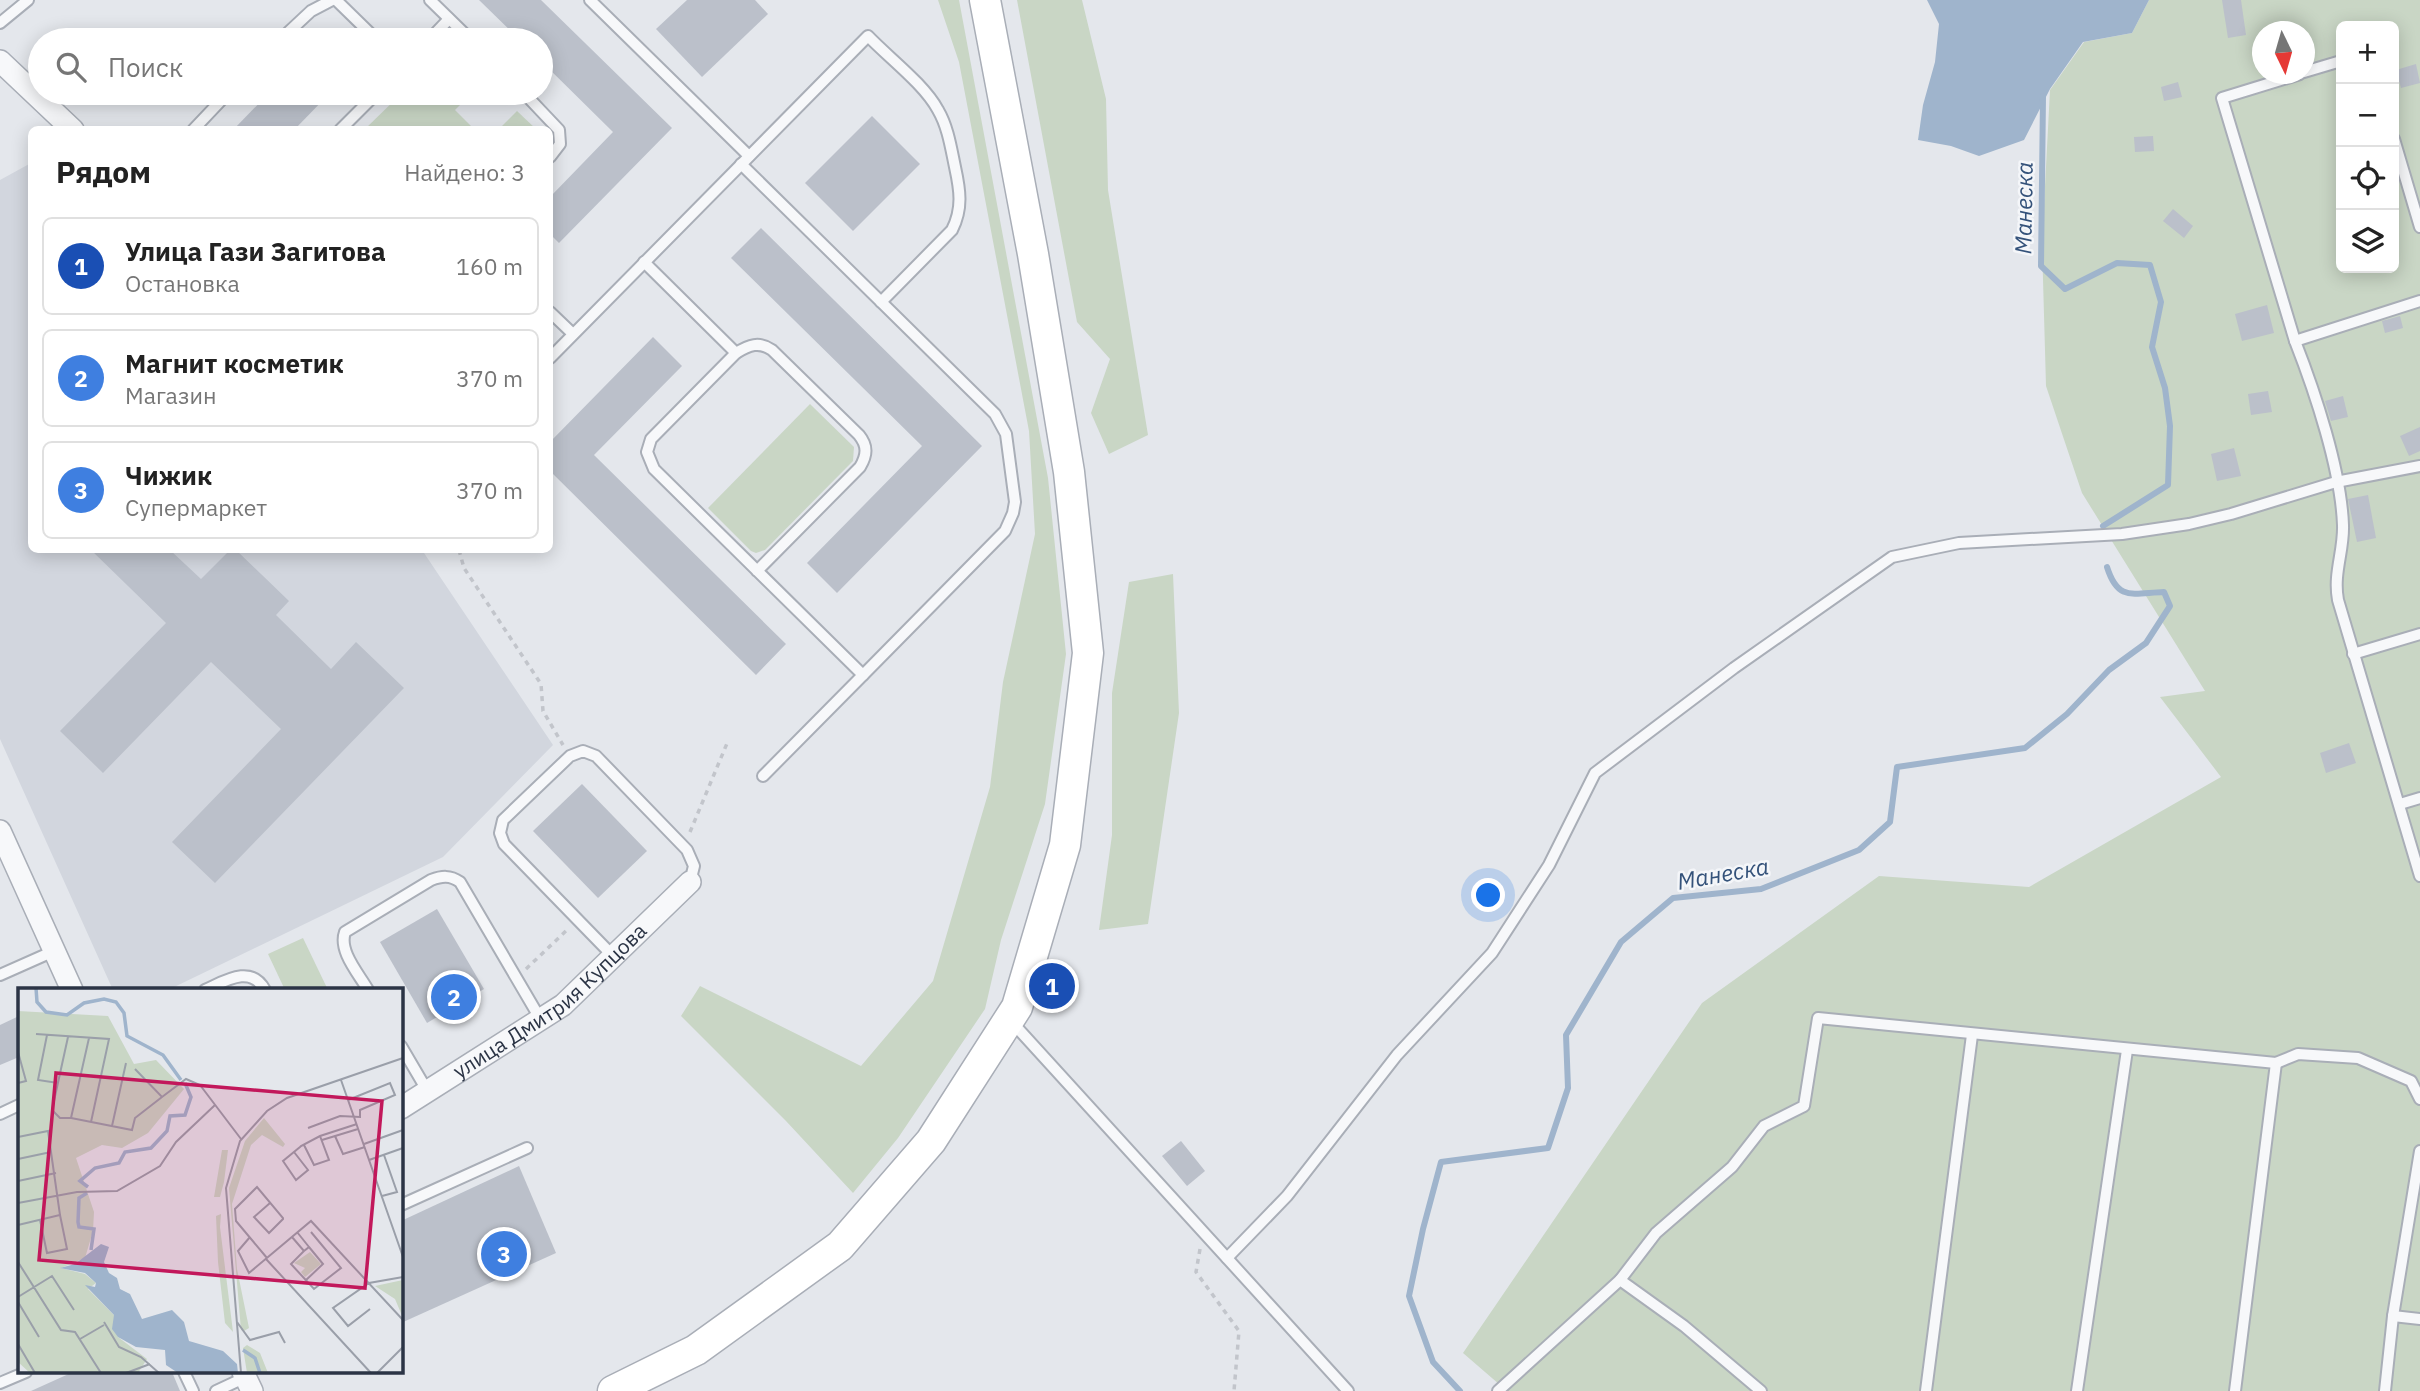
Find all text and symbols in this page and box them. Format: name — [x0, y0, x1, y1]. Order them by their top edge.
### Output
north arrow — [2252, 21, 2315, 84]
map controls — [2336, 21, 2399, 273]
button: + — [2336, 21, 2399, 84]
search box — [28, 28, 553, 105]
icon: search — [52, 48, 90, 86]
text: Поиск — [108, 50, 183, 84]
button: − — [2336, 84, 2399, 147]
button: locate — [2336, 147, 2399, 210]
text: Рядом — [56, 152, 151, 191]
text: Найдено: 3 — [404, 157, 525, 187]
water label: Манеска — [2007, 161, 2039, 254]
button: layers — [2336, 210, 2399, 273]
text: Улица Гази Загитова — [125, 234, 386, 268]
text: 1 — [74, 251, 88, 281]
text: 160 m — [456, 251, 523, 281]
text: Остановка — [125, 268, 240, 298]
text: Магнит косметик — [125, 346, 344, 380]
text: 2 — [74, 363, 88, 393]
text: 370 m — [456, 363, 523, 393]
text: Магазин — [125, 380, 216, 410]
text: Чижик — [125, 458, 212, 492]
text: 3 — [74, 475, 88, 505]
text: 370 m — [456, 475, 523, 505]
text: Супермаркет — [125, 492, 267, 522]
water label: Манеска — [1675, 850, 1771, 896]
your location — [1471, 878, 1505, 912]
street label: улица Дмитрия Купцова — [447, 917, 652, 1084]
pin: 1 — [1029, 960, 1075, 1012]
pin: 2 — [431, 971, 477, 1023]
inset map — [18, 988, 402, 1374]
pin: 3 — [481, 1228, 527, 1280]

